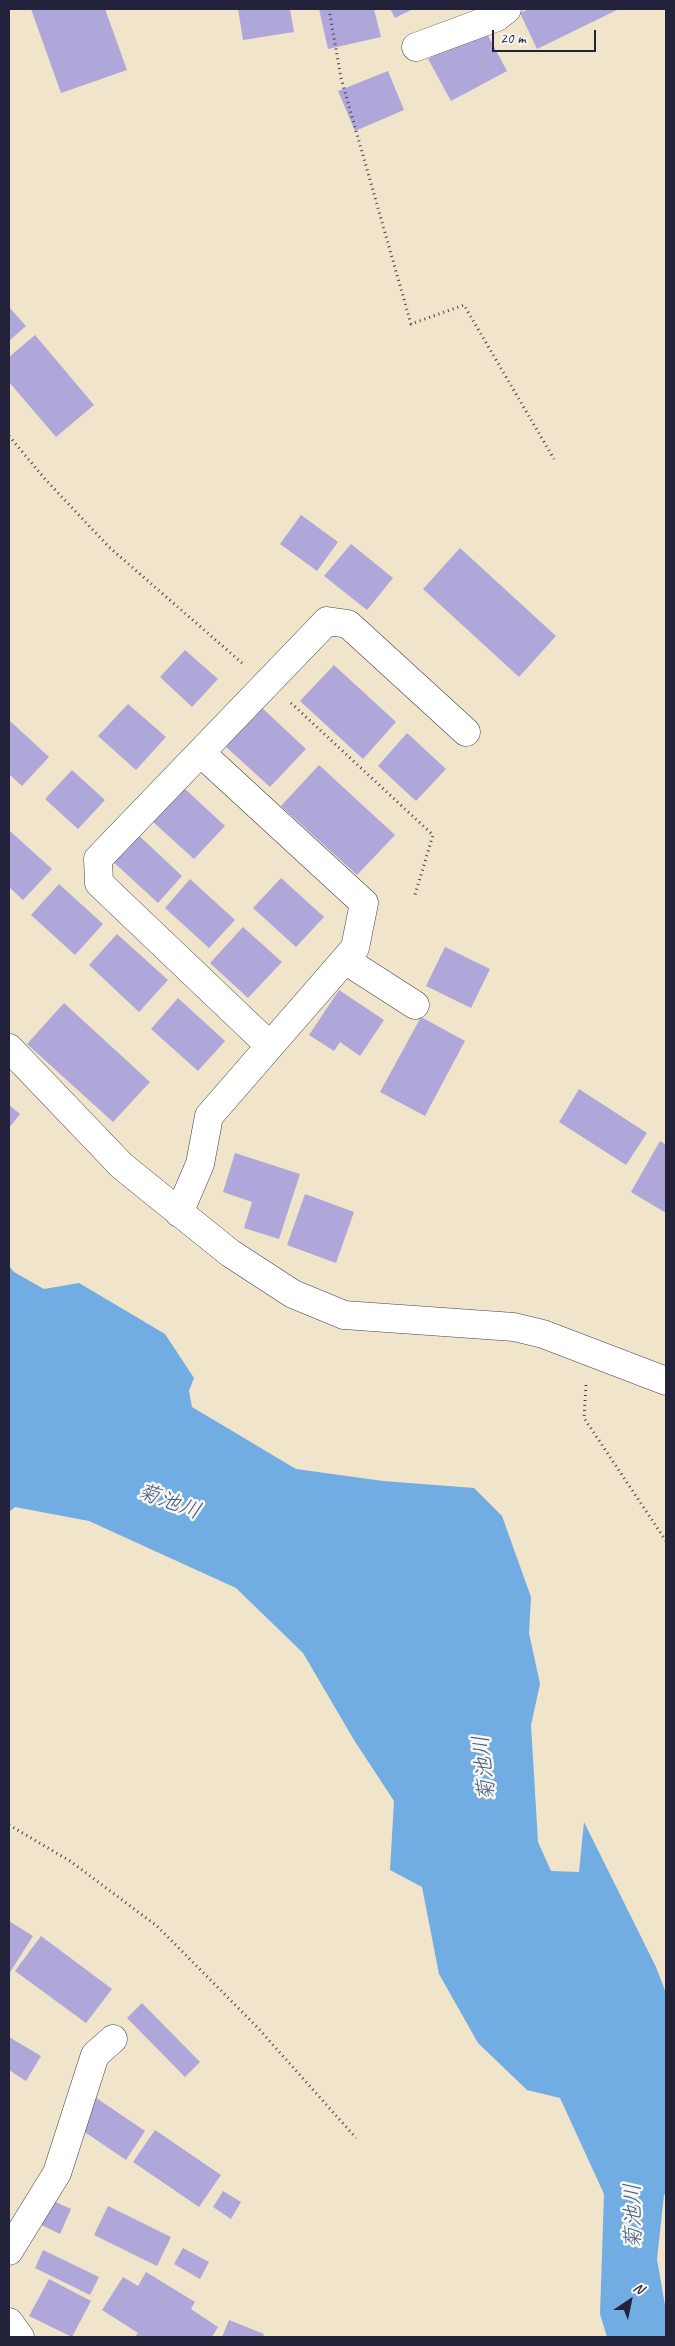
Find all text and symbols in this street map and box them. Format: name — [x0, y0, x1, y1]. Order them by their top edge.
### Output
scale bar — [495, 20, 599, 52]
text: 20 m — [500, 29, 526, 48]
water label: 菊池川 — [133, 1478, 205, 1526]
water label: 菊池川 — [468, 1734, 502, 1802]
water label: 菊池川 — [620, 2183, 648, 2249]
north arrow — [605, 2276, 655, 2326]
text: N — [630, 2279, 647, 2298]

